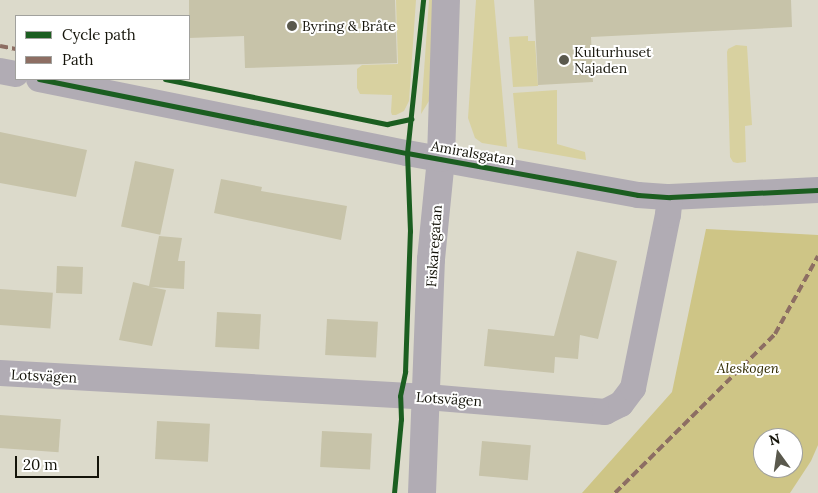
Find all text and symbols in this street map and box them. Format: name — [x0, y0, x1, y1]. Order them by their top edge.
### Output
legend — [15, 15, 190, 80]
place label: Byring & Bråte — [302, 18, 396, 34]
marker: Byring & Bråte — [286, 20, 298, 32]
text: Cycle path — [62, 25, 136, 44]
place label: Kulturhuset Najaden — [574, 44, 652, 76]
text: Path — [62, 50, 93, 69]
marker: Kulturhuset Najaden — [558, 54, 570, 66]
street label: Amiralsgatan — [430, 137, 516, 169]
street label: Fiskaregatan — [423, 204, 445, 288]
park label: Aleskogen — [717, 360, 779, 376]
street label: Lotsvägen — [11, 366, 77, 386]
street label: Lotsvägen — [415, 388, 483, 410]
north arrow — [753, 428, 803, 478]
text: N — [767, 429, 782, 449]
scale bar — [18, 446, 101, 478]
text: 20 m — [23, 455, 58, 474]

